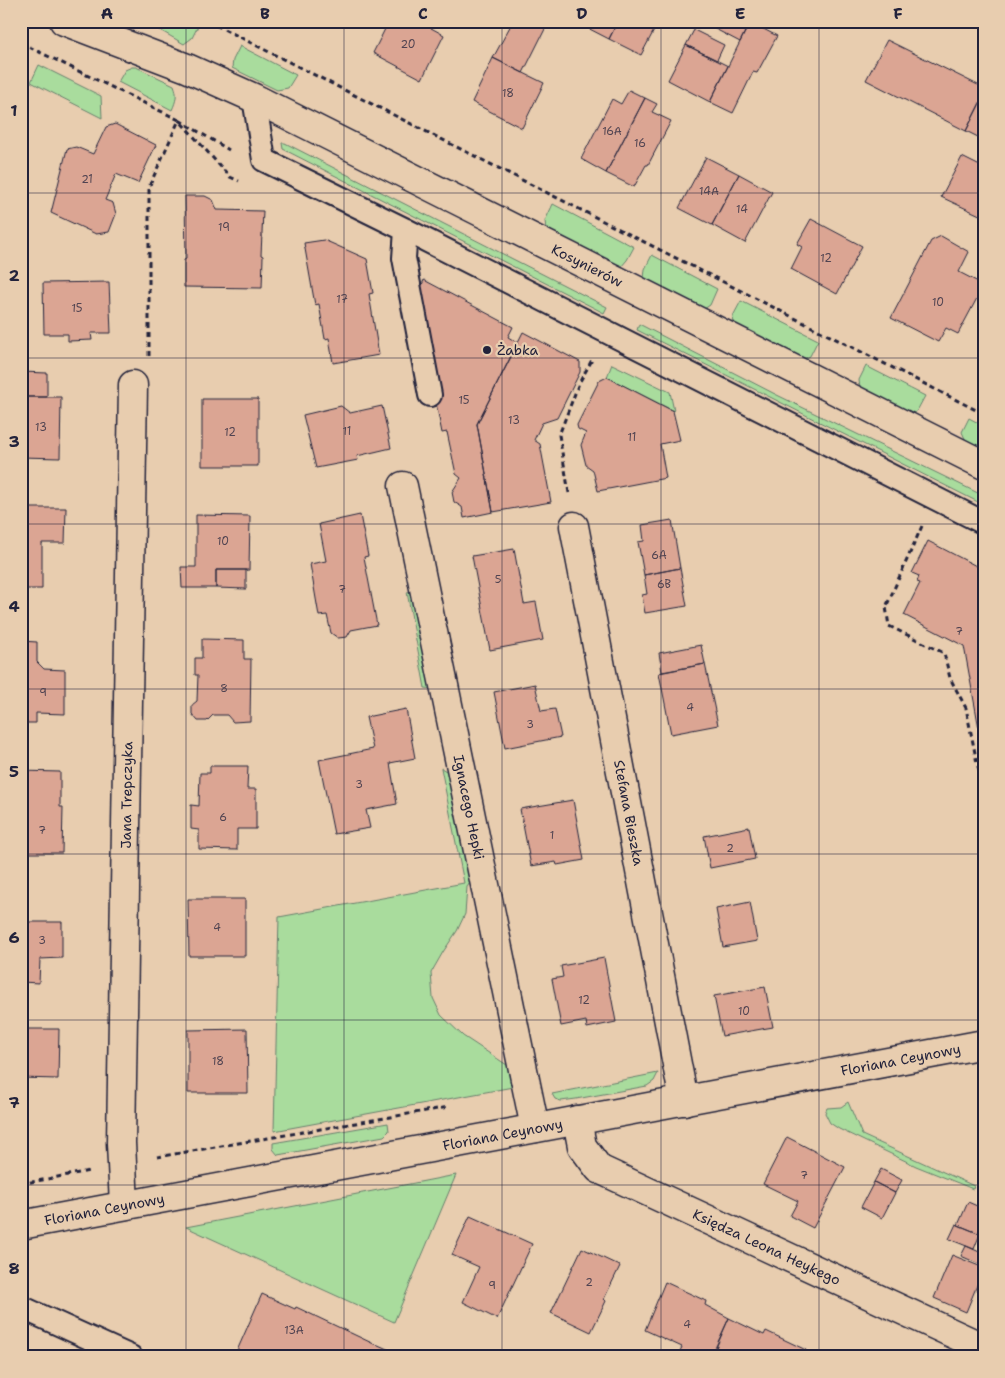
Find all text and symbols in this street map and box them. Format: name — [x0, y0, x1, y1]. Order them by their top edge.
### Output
text: A — [101, 3, 113, 24]
text: B — [260, 3, 270, 24]
text: C — [418, 3, 428, 24]
text: D — [576, 3, 588, 24]
text: E — [735, 3, 745, 24]
text: F — [893, 3, 903, 24]
house number: 20 — [400, 37, 416, 52]
house number: 18 — [502, 86, 514, 101]
text: 1 — [10, 100, 18, 121]
house number: 16A — [602, 124, 622, 139]
house number: 16 — [634, 136, 646, 151]
house number: 21 — [81, 172, 93, 187]
house number: 14A — [699, 184, 719, 199]
house number: 14 — [736, 202, 748, 217]
house number: 19 — [218, 220, 230, 235]
street label: Kosynierów — [548, 240, 626, 291]
house number: 12 — [820, 251, 832, 266]
text: 2 — [8, 265, 20, 286]
house number: 17 — [336, 292, 348, 307]
house number: 10 — [932, 295, 944, 310]
house number: 15 — [71, 301, 83, 316]
place label: Żabka — [497, 341, 539, 359]
marker: Żabka — [481, 344, 493, 356]
house number: 15 — [458, 393, 470, 408]
house number: 13 — [508, 413, 520, 428]
house number: 13 — [35, 420, 47, 435]
house number: 11 — [343, 424, 351, 439]
house number: 12 — [224, 425, 236, 440]
house number: 11 — [628, 430, 636, 445]
text: 3 — [8, 431, 20, 452]
house number: 10 — [217, 534, 229, 549]
house number: 6A — [651, 548, 667, 563]
house number: 5 — [495, 572, 502, 587]
house number: 6B — [657, 577, 672, 592]
house number: 7 — [338, 582, 346, 597]
text: 4 — [8, 596, 20, 617]
house number: 7 — [955, 624, 963, 639]
house number: 8 — [220, 681, 228, 696]
house number: 9 — [39, 685, 47, 700]
house number: 4 — [686, 700, 694, 715]
house number: 3 — [526, 717, 534, 732]
street label: Jana Trepczyka — [117, 741, 136, 849]
street label: Ignacego Hepki — [450, 753, 489, 861]
street label: Stefana Bieszka — [610, 758, 648, 867]
text: 5 — [9, 761, 19, 782]
house number: 3 — [355, 777, 363, 792]
house number: 6 — [219, 810, 227, 825]
house number: 7 — [38, 823, 46, 838]
house number: 1 — [550, 828, 554, 843]
house number: 2 — [726, 841, 734, 856]
house number: 4 — [213, 920, 221, 935]
text: 6 — [8, 927, 20, 948]
house number: 3 — [38, 933, 46, 948]
house number: 12 — [578, 993, 590, 1008]
house number: 10 — [738, 1004, 750, 1019]
street label: Floriana Ceynowy — [839, 1040, 962, 1080]
house number: 18 — [212, 1054, 224, 1069]
text: 7 — [8, 1092, 20, 1113]
street label: Floriana Ceynowy — [441, 1114, 564, 1155]
house number: 7 — [800, 1168, 808, 1183]
street label: Floriana Ceynowy — [43, 1189, 166, 1229]
street label: Księdza Leona Heykego — [690, 1205, 844, 1289]
text: 8 — [8, 1258, 20, 1279]
house number: 2 — [585, 1275, 593, 1290]
house number: 9 — [488, 1278, 496, 1293]
house number: 4 — [683, 1317, 691, 1332]
house number: 13A — [284, 1323, 304, 1338]

